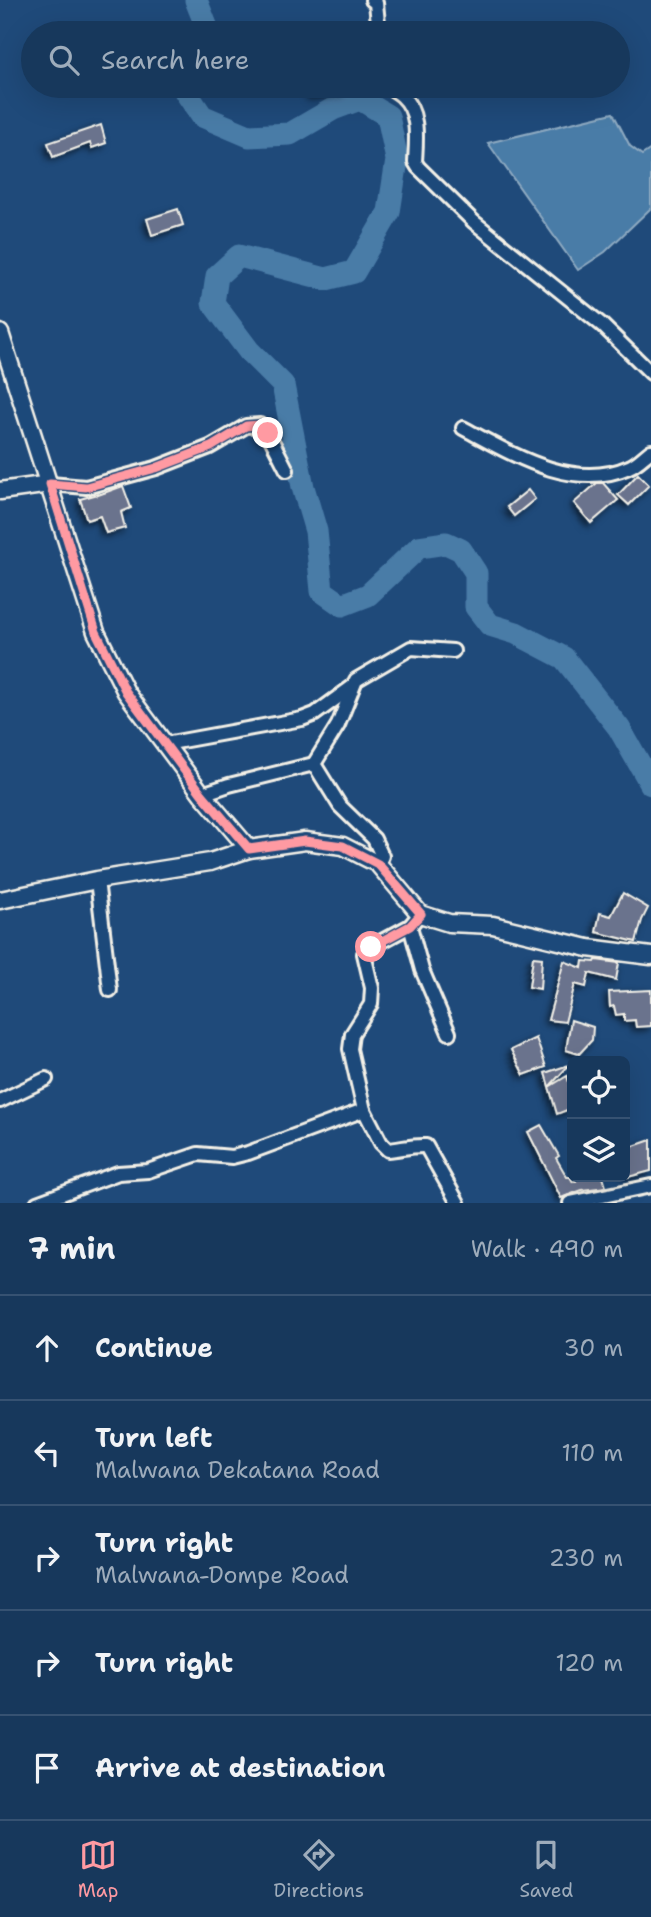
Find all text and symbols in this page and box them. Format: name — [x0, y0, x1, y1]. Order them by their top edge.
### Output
search box — [21, 21, 630, 98]
icon: search — [45, 41, 83, 79]
text: Search here — [101, 42, 250, 77]
route end — [252, 417, 283, 448]
route start — [355, 931, 386, 962]
map controls — [567, 1056, 630, 1182]
button: locate — [567, 1056, 630, 1119]
button: layers — [567, 1119, 630, 1182]
text: 7 min — [28, 1228, 115, 1269]
text: Walk · 490 m — [471, 1234, 623, 1264]
icon: ahead — [28, 1329, 66, 1367]
text: Continue — [95, 1330, 213, 1365]
text: 30 m — [564, 1333, 623, 1363]
text: Turn left — [95, 1420, 212, 1455]
icon: left — [28, 1434, 66, 1472]
text: 110 m — [561, 1438, 623, 1468]
text: Malwana Dekatana Road — [95, 1455, 380, 1485]
text: Turn right — [95, 1525, 233, 1560]
icon: right — [28, 1539, 66, 1577]
text: 230 m — [549, 1543, 623, 1573]
text: Malwana-Dompe Road — [95, 1560, 349, 1590]
icon: right — [28, 1644, 66, 1682]
text: Turn right — [95, 1645, 233, 1680]
text: 120 m — [555, 1648, 623, 1678]
icon: arrive — [28, 1749, 66, 1787]
text: Arrive at destination — [95, 1750, 385, 1785]
tab: Map — [78, 1836, 118, 1903]
tab: Directions — [274, 1836, 364, 1903]
tab: Saved — [519, 1836, 573, 1903]

